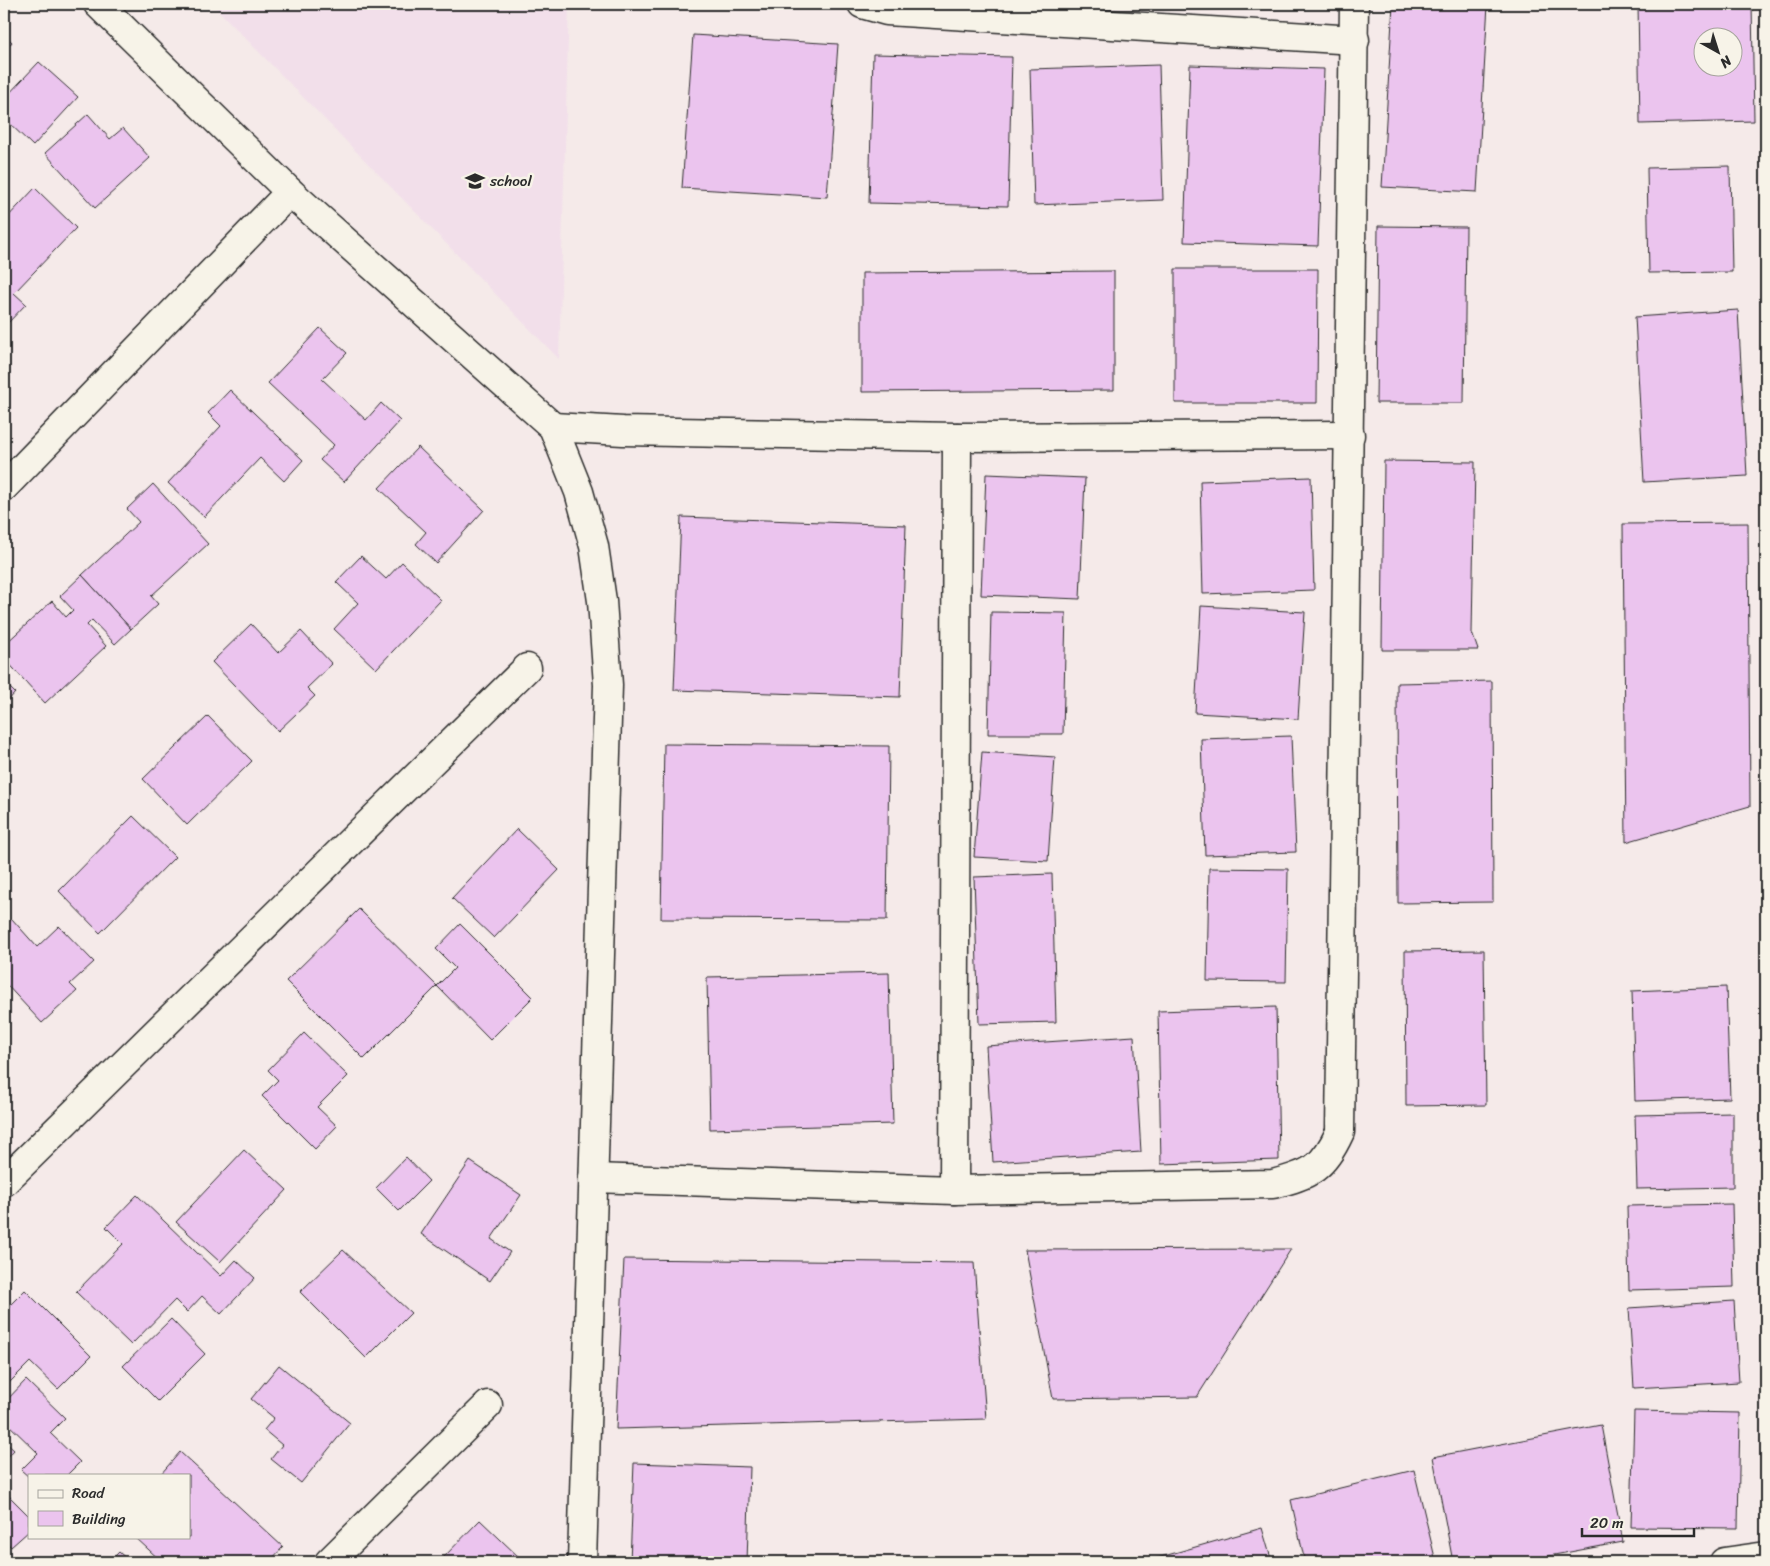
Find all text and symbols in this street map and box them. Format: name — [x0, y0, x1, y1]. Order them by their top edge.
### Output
north arrow — [1692, 28, 1742, 78]
text: N — [1714, 48, 1738, 75]
place label: school — [489, 168, 532, 194]
school or university icon: school — [464, 170, 486, 192]
legend — [28, 1474, 190, 1538]
text: Road — [72, 1480, 105, 1506]
text: Building — [72, 1506, 126, 1532]
scale bar — [1582, 1506, 1695, 1538]
text: 20 m — [1590, 1510, 1624, 1536]

